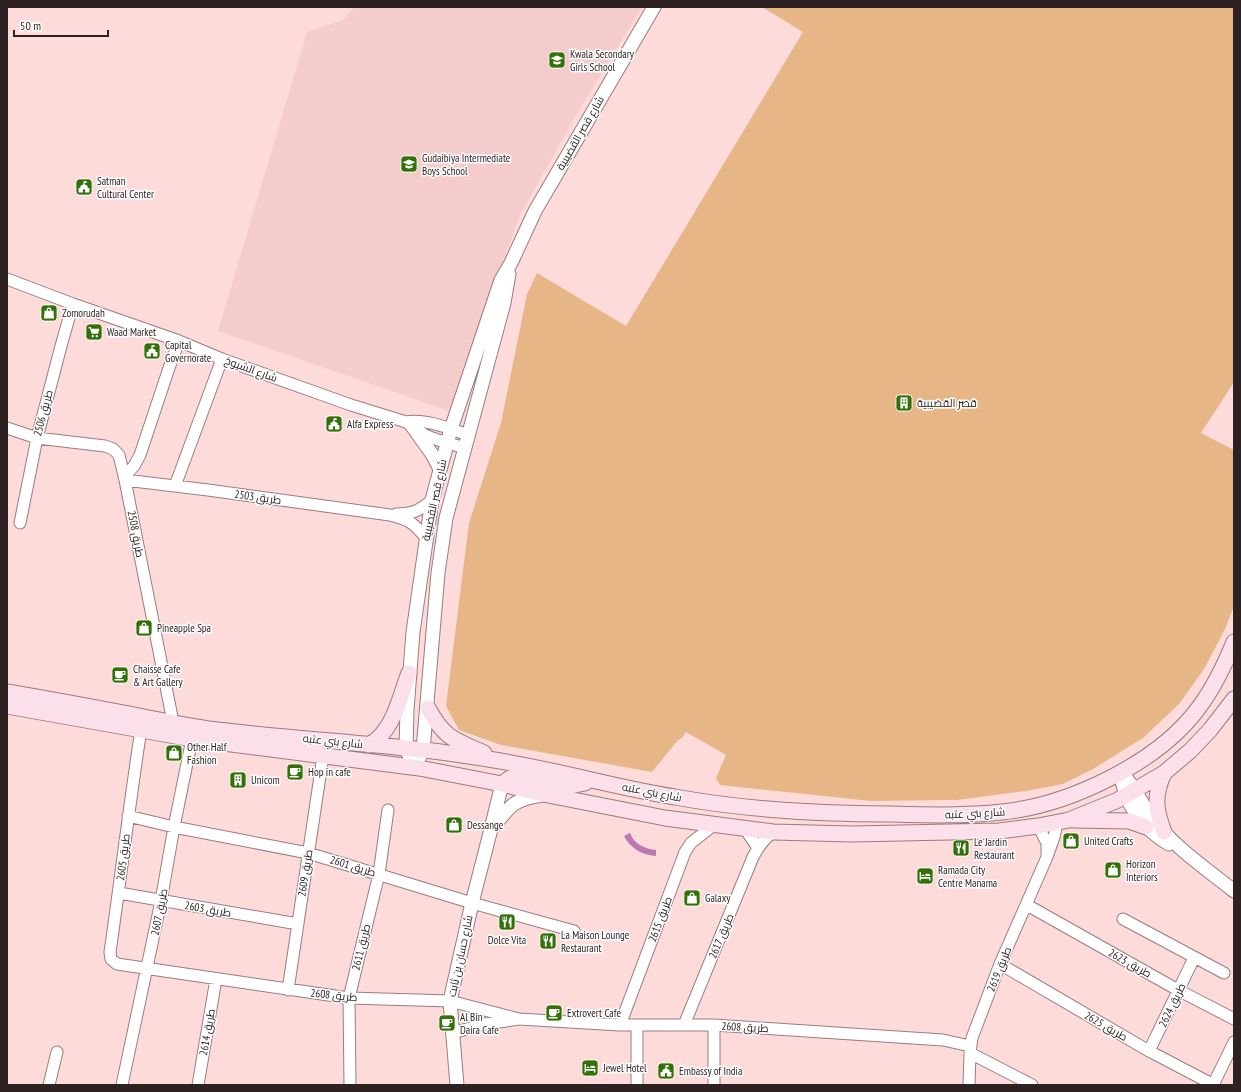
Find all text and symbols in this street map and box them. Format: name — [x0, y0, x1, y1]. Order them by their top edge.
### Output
scale bar — [14, 12, 108, 38]
text: 50 m — [20, 18, 41, 33]
place label: Kwala Secondary Girls School — [570, 47, 635, 74]
school or university icon: Kwala Secondary Girls School — [547, 50, 567, 70]
street label: شارع قصر القضيبية — [553, 93, 608, 173]
place label: Gudaibiya Intermediate Boys School — [422, 151, 511, 178]
school or university icon: Gudaibiya Intermediate Boys School — [399, 154, 419, 174]
place label: Satman Cultural Center — [97, 174, 154, 201]
public building icon: Satman Cultural Center — [74, 177, 94, 197]
shop icon: Zomorudah — [39, 303, 59, 323]
place label: Zomorudah — [62, 306, 105, 320]
supermarket icon: Waad Market — [84, 322, 104, 342]
place label: Waad Market — [107, 325, 156, 339]
place label: Capital Governorate — [165, 338, 212, 365]
public building icon: Capital Governorate — [142, 341, 162, 361]
street label: شارع الشيوخ — [222, 353, 279, 386]
street label: طريق 2506 — [30, 388, 56, 438]
building icon: قصر القضيبية — [894, 393, 914, 413]
place label: قصر القضيبية — [917, 396, 977, 410]
public building icon: Alfa Express — [324, 414, 344, 434]
place label: Alfa Express — [347, 417, 394, 431]
street label: شارع قصر القضيبية — [418, 458, 450, 542]
street label: طريق 2503 — [234, 487, 282, 507]
street label: طريق 2508 — [125, 509, 147, 559]
shop icon: Pineapple Spa — [134, 618, 154, 638]
place label: Pineapple Spa — [157, 621, 211, 635]
place label: Chaisse Cafe & Art Gallery — [133, 662, 184, 689]
cafe icon: Chaisse Cafe & Art Gallery — [110, 665, 130, 685]
street label: شارع بني عتبه — [302, 731, 364, 753]
place label: Other Half Fashion — [187, 740, 228, 767]
shop icon: Other Half Fashion — [164, 743, 184, 763]
cafe icon: Hop in cafe — [285, 762, 305, 782]
place label: Hop in cafe — [308, 765, 351, 779]
building icon: Unicom — [228, 770, 248, 790]
place label: Unicom — [251, 773, 280, 787]
street label: شارع بني عتبه — [621, 779, 683, 807]
street label: شارع بني عتبه — [944, 804, 1006, 824]
shop icon: Dessange — [444, 815, 464, 835]
place label: Dessange — [467, 818, 504, 832]
shop icon: United Crafts — [1061, 831, 1081, 851]
street label: طريق 2605 — [113, 833, 133, 881]
place label: United Crafts — [1084, 834, 1134, 848]
place label: Le Jardin Restaurant — [974, 835, 1015, 862]
restaurant icon: Le Jardin Restaurant — [951, 838, 971, 858]
street label: طريق 2609 — [294, 849, 316, 897]
street label: طريق 2601 — [328, 852, 378, 880]
place label: Horizon Interiors — [1126, 857, 1158, 884]
shop icon: Horizon Interiors — [1103, 860, 1123, 880]
place label: Ramada City Centre Manama — [938, 863, 997, 890]
hotel icon: Ramada City Centre Manama — [915, 866, 935, 886]
street label: طريق 2607 — [148, 887, 170, 937]
shop icon: Galaxy — [682, 888, 702, 908]
place label: Galaxy — [705, 891, 731, 905]
street label: طريق 2615 — [645, 894, 675, 944]
street label: طريق 2603 — [184, 898, 232, 920]
restaurant icon: Dolce Vita — [497, 912, 517, 932]
street label: طريق 2617 — [705, 912, 737, 960]
street label: شارع حسان بن ثابت — [445, 914, 476, 998]
street label: طريق 2611 — [348, 922, 374, 972]
place label: La Maison Lounge Restaurant — [561, 928, 630, 955]
restaurant icon: La Maison Lounge Restaurant — [538, 931, 558, 951]
place label: Dolce Vita — [488, 933, 526, 947]
street label: طريق 2619 — [984, 944, 1014, 994]
street label: طريق 2623 — [1106, 945, 1154, 981]
street label: طريق 2624 — [1155, 981, 1189, 1029]
street label: طريق 2608 — [310, 986, 358, 1004]
cafe icon: Extrovert Cafe — [544, 1003, 564, 1023]
place label: Extrovert Cafe — [567, 1006, 621, 1020]
street label: طريق 2614 — [196, 1008, 218, 1056]
street label: طريق 2625 — [1082, 1008, 1130, 1044]
place label: Al Bin Daira Cafe — [460, 1010, 499, 1037]
cafe icon: Al Bin Daira Cafe — [437, 1013, 457, 1033]
street label: طريق 2608 — [721, 1019, 769, 1035]
hotel icon: Jewel Hotel — [580, 1058, 600, 1078]
place label: Jewel Hotel — [602, 1061, 647, 1075]
public building icon: Embassy of India — [656, 1061, 676, 1081]
place label: Embassy of India — [679, 1064, 742, 1078]

